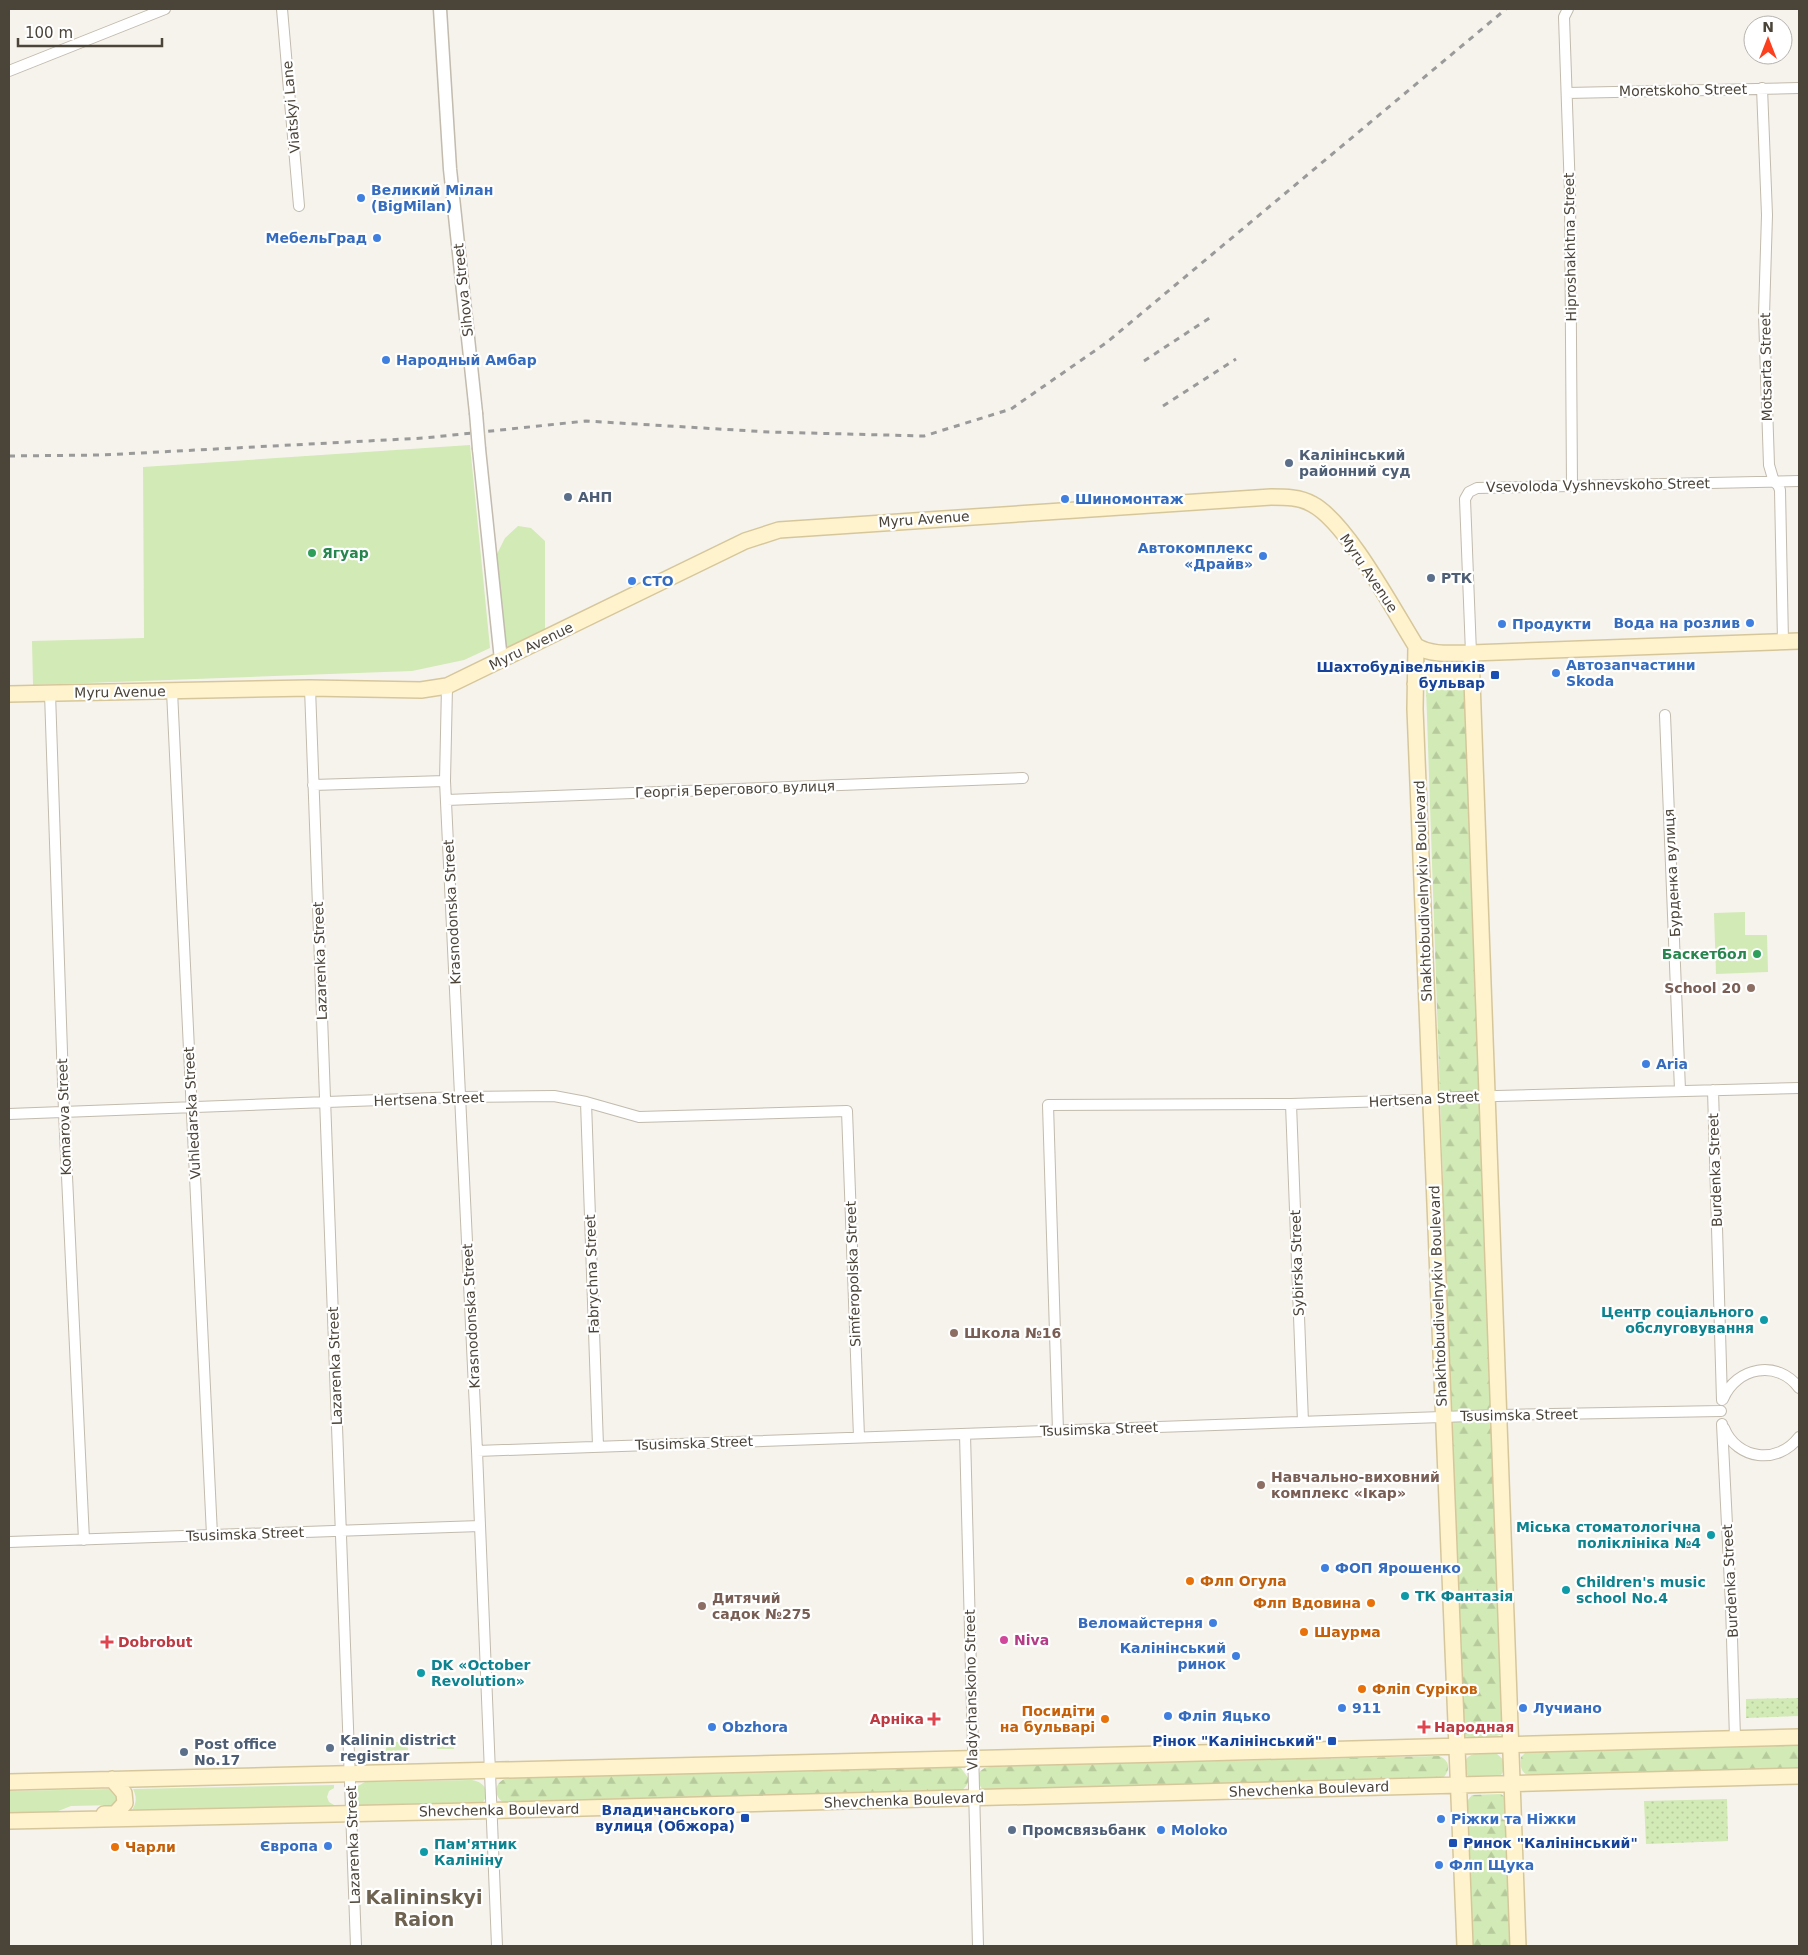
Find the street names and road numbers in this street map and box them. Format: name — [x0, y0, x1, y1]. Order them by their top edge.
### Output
street label: Viatskyi Lane — [279, 60, 303, 154]
street label: Moretskoho Street — [1619, 81, 1748, 99]
street label: Hiproshakhtna Street — [1561, 172, 1579, 322]
street label: Sihova Street — [450, 242, 476, 338]
street label: Motsarta Street — [1757, 312, 1775, 422]
street label: Vsevoloda Vyshnevskoho Street — [1486, 475, 1711, 495]
street label: Myru Avenue — [878, 508, 970, 530]
street label: Myru Avenue — [1337, 531, 1401, 615]
street label: Myru Avenue — [486, 619, 576, 673]
street label: Myru Avenue — [74, 683, 166, 701]
street label: Георгія Берегового вулиця — [635, 778, 835, 800]
street label: Shakhtobudivelnykiv Boulevard — [1411, 780, 1435, 1002]
street label: Бурденка вулиця — [1661, 809, 1683, 937]
street label: Krasnodonska Street — [440, 839, 464, 985]
street label: Lazarenka Street — [310, 901, 330, 1021]
street label: Vuhledarska Street — [181, 1046, 203, 1180]
street label: Komarova Street — [54, 1058, 74, 1176]
street label: Hertsena Street — [1368, 1088, 1480, 1110]
street label: Hertsena Street — [373, 1089, 485, 1109]
street label: Burdenka Street — [1705, 1112, 1725, 1227]
street label: Shakhtobudivelnykiv Boulevard — [1426, 1185, 1450, 1407]
street label: Simferopolska Street — [842, 1200, 864, 1347]
street label: Sybirska Street — [1287, 1209, 1307, 1316]
street label: Fabrychna Street — [582, 1214, 602, 1334]
street label: Krasnodonska Street — [459, 1243, 483, 1389]
street label: Lazarenka Street — [325, 1306, 345, 1426]
street label: Tsusimska Street — [1459, 1406, 1579, 1424]
street label: Tsusimska Street — [1039, 1419, 1159, 1439]
street label: Tsusimska Street — [634, 1433, 754, 1453]
street label: Burdenka Street — [1719, 1523, 1741, 1638]
street label: Tsusimska Street — [185, 1524, 305, 1544]
street label: Vladychanskoho Street — [962, 1609, 980, 1771]
street label: Shevchenka Boulevard — [1229, 1778, 1389, 1800]
street label: Lazarenka Street — [343, 1785, 363, 1905]
street label: Shevchenka Boulevard — [824, 1789, 984, 1811]
street label: Shevchenka Boulevard — [419, 1801, 579, 1819]

